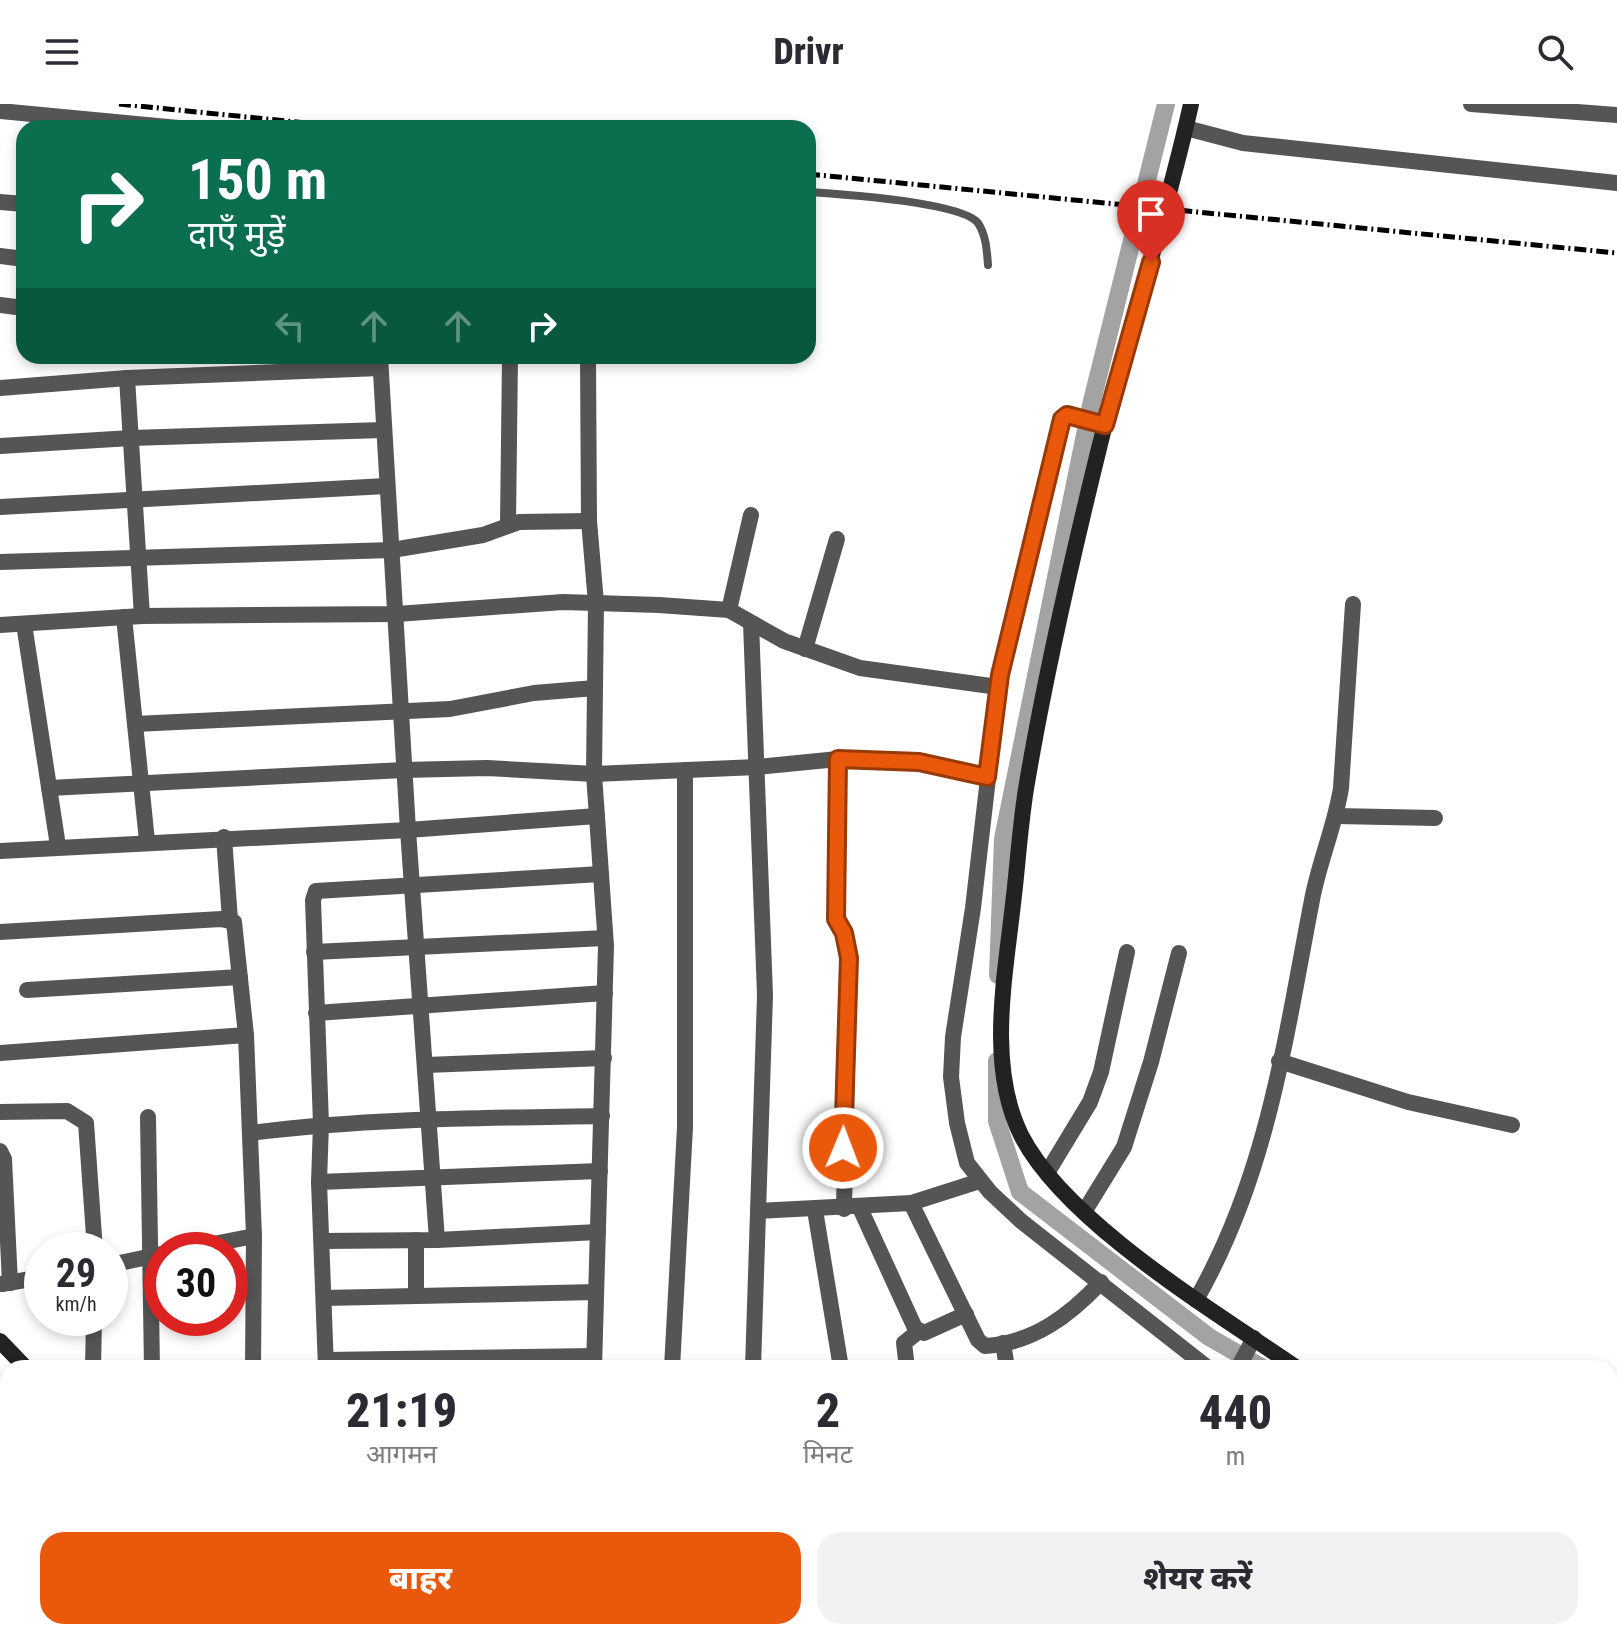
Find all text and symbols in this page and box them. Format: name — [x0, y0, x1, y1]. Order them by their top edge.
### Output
icon: menu — [40, 30, 84, 74]
icon: search — [1533, 30, 1577, 74]
text: Drivr — [773, 31, 844, 73]
text: 150 m — [188, 147, 327, 213]
icon: right — [56, 152, 160, 256]
pin — [1117, 180, 1185, 262]
icon: arrive — [1129, 192, 1173, 236]
text: दाएँ मुड़ें — [188, 214, 285, 256]
icon: left — [268, 304, 312, 348]
icon: ahead — [352, 304, 396, 348]
icon: ahead — [436, 304, 480, 348]
icon: right — [520, 304, 564, 348]
position arrow — [801, 1106, 885, 1190]
speed limit sign: 30 — [144, 1232, 248, 1336]
text: 29 — [56, 1250, 96, 1297]
text: km/h — [55, 1292, 97, 1316]
text: 21:19 — [346, 1382, 457, 1439]
text: 2 — [816, 1382, 840, 1439]
text: 440 — [1199, 1384, 1272, 1441]
text: आगमन — [366, 1439, 437, 1469]
text: मिनट — [803, 1439, 853, 1469]
text: m — [1226, 1441, 1245, 1471]
button: बाहर — [40, 1532, 801, 1624]
button: शेयर करें — [817, 1532, 1578, 1624]

